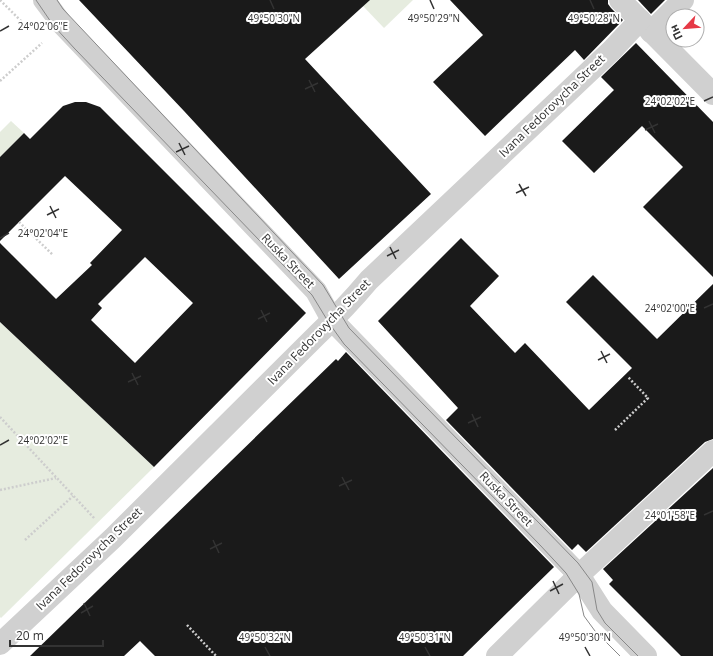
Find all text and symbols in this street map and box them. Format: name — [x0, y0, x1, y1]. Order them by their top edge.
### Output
north arrow — [665, 8, 705, 48]
text: 49°50'30"N — [248, 11, 300, 25]
text: 49°50'29"N — [408, 11, 460, 25]
text: 49°50'28"N — [568, 11, 620, 25]
text: 24°02'06"E — [18, 19, 68, 33]
text: Пн — [665, 22, 686, 43]
street label: Ivana Fedorovycha Street — [495, 50, 608, 161]
text: 24°02'02"E — [645, 94, 695, 108]
text: 24°02'04"E — [18, 226, 68, 240]
street label: Ruska Street — [258, 230, 319, 292]
street label: Ivana Fedorovycha Street — [263, 275, 374, 388]
text: 24°02'00"E — [645, 301, 695, 315]
text: 24°02'02"E — [18, 433, 68, 447]
street label: Ruska Street — [476, 468, 537, 530]
street label: Ivana Fedorovycha Street — [32, 503, 145, 614]
text: 24°01'58"E — [645, 508, 695, 522]
scale bar — [10, 622, 103, 648]
text: 20 m — [16, 627, 44, 644]
text: 49°50'32"N — [239, 630, 291, 644]
text: 49°50'31"N — [399, 630, 451, 644]
text: 49°50'30"N — [559, 630, 611, 644]

